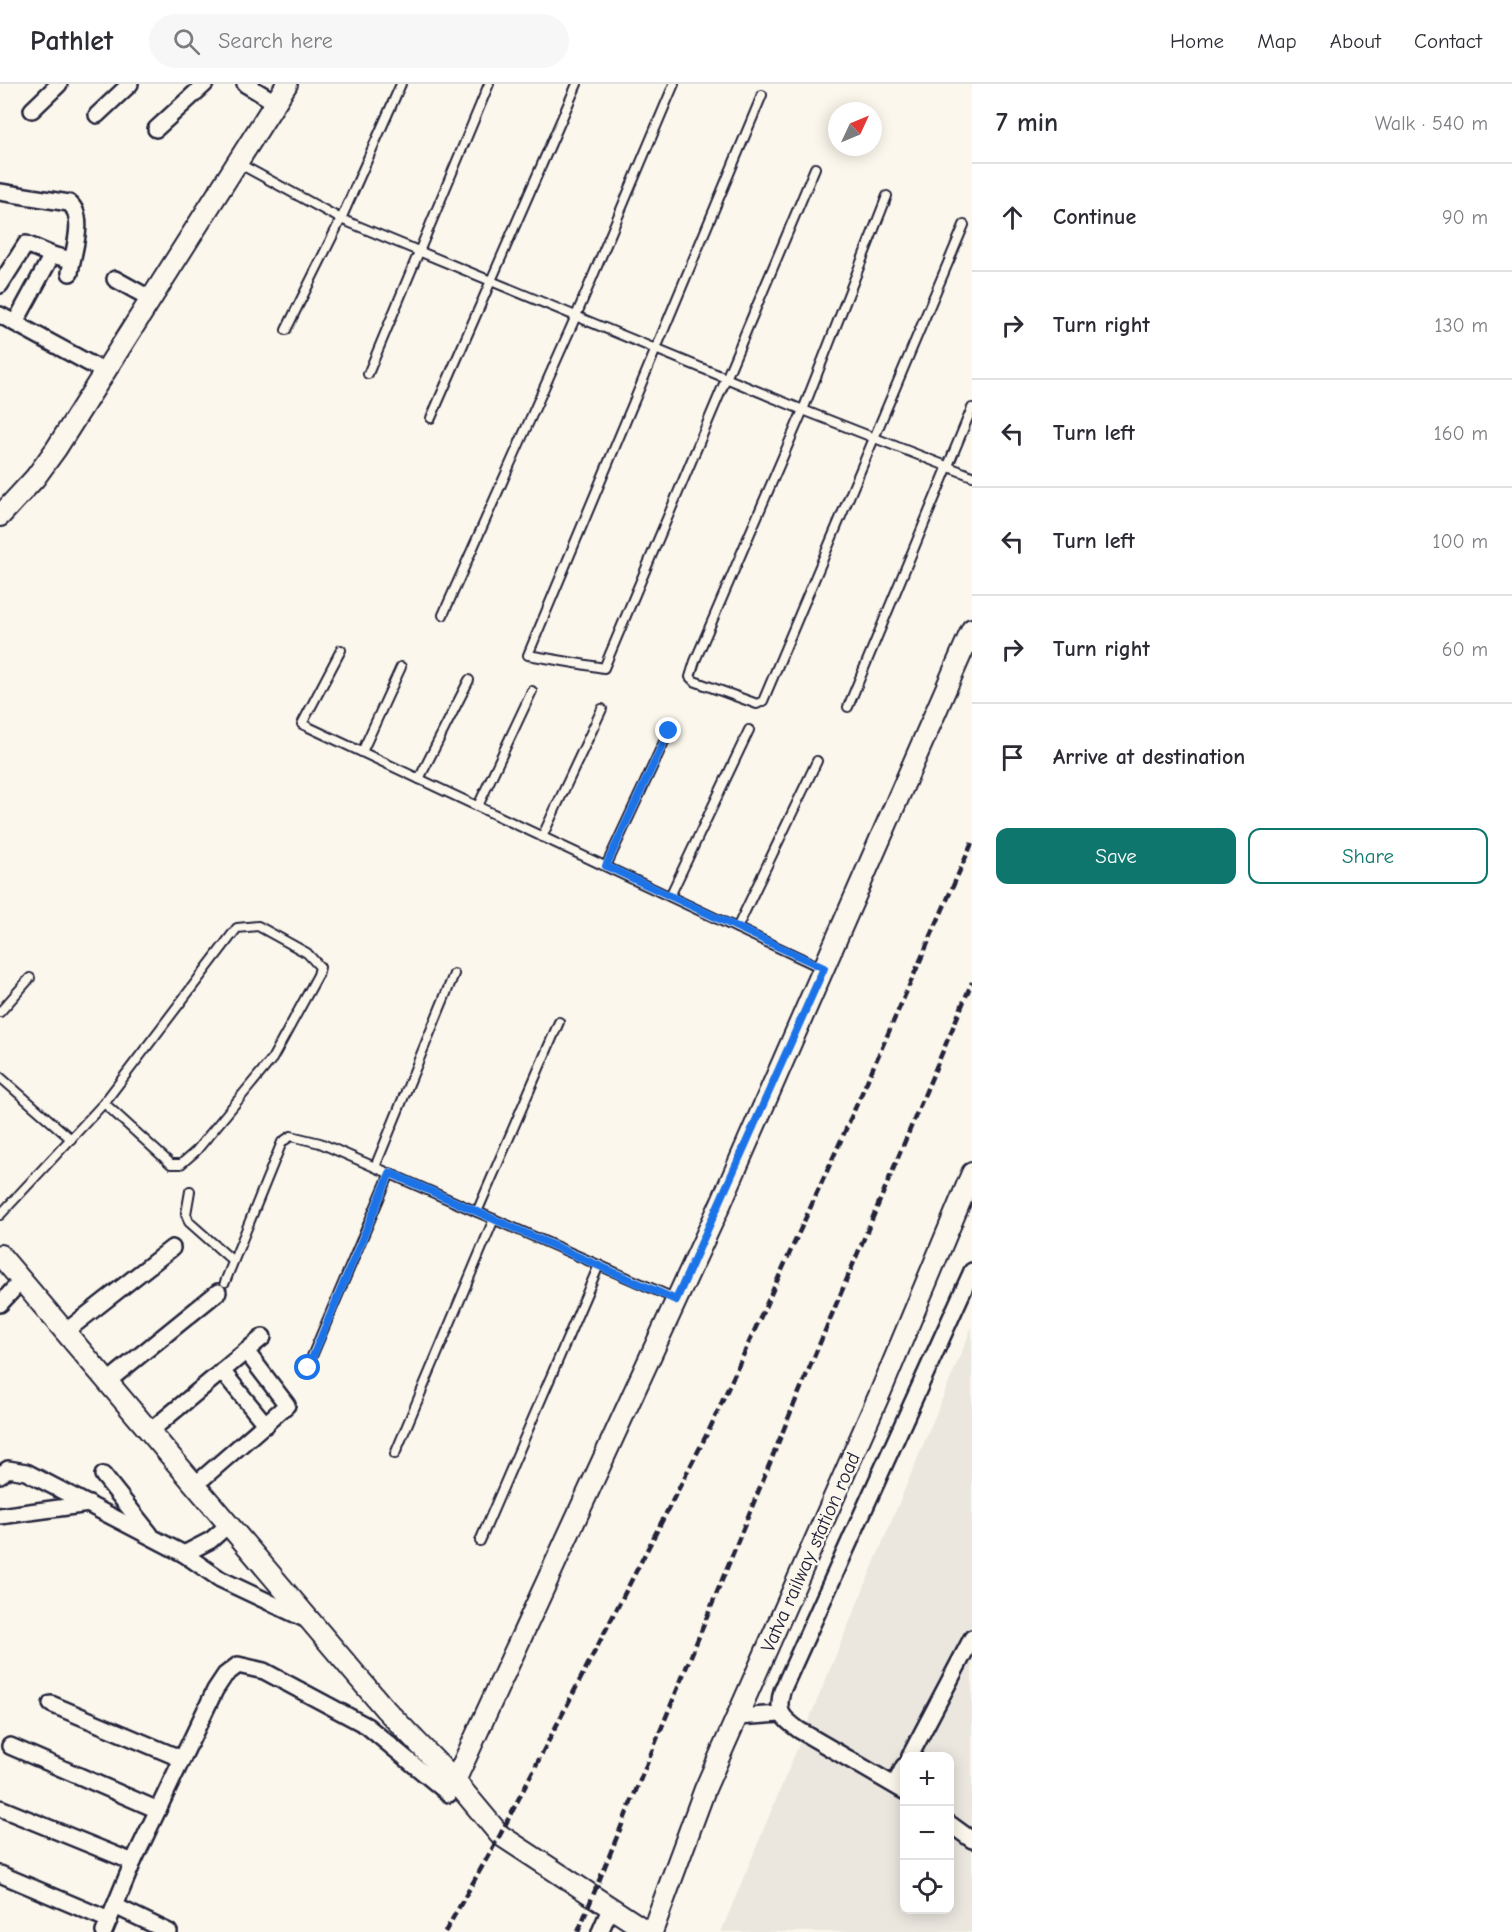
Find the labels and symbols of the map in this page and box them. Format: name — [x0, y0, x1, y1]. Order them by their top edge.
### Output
north arrow — [828, 102, 882, 156]
route end — [655, 717, 681, 743]
route start — [294, 1354, 320, 1380]
street label: Vatva railway station road — [756, 1449, 865, 1656]

